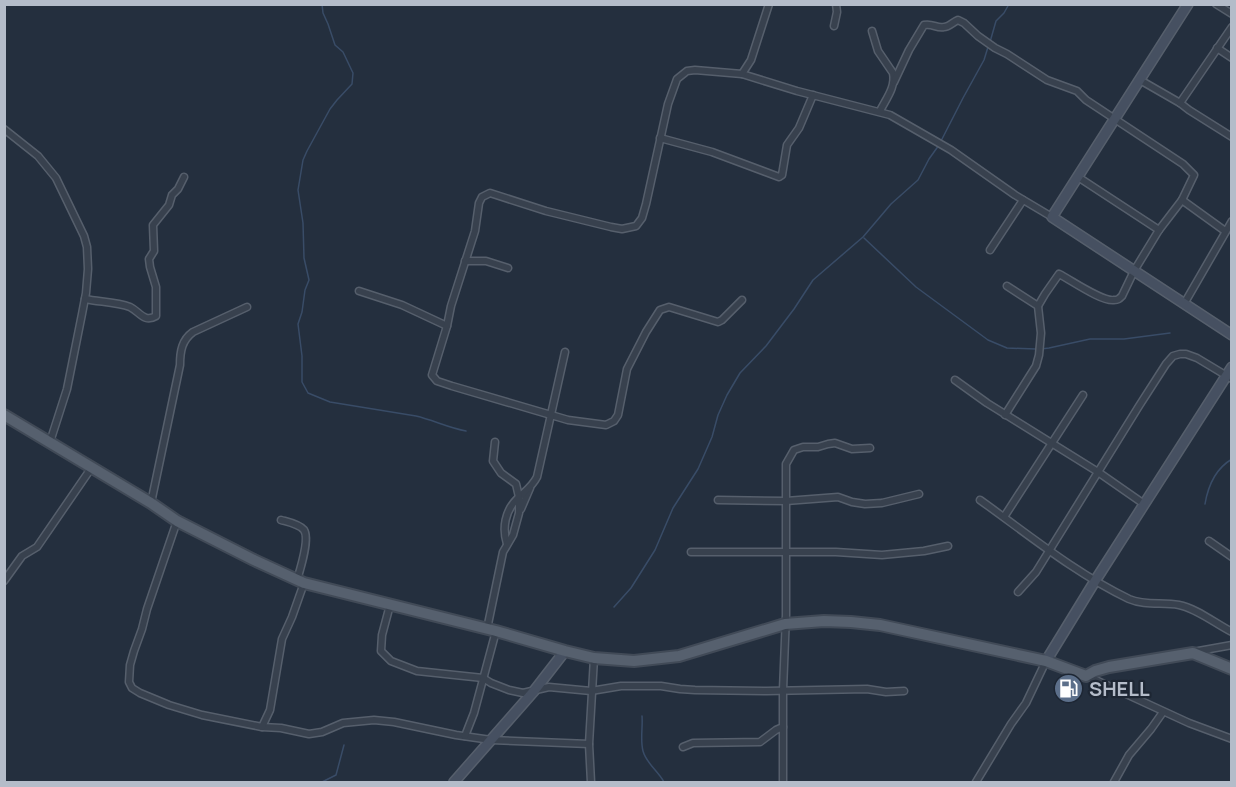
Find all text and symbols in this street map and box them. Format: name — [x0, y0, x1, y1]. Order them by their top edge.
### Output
fuel station icon: SHELL — [1052, 672, 1084, 704]
place label: SHELL — [1089, 675, 1150, 702]

